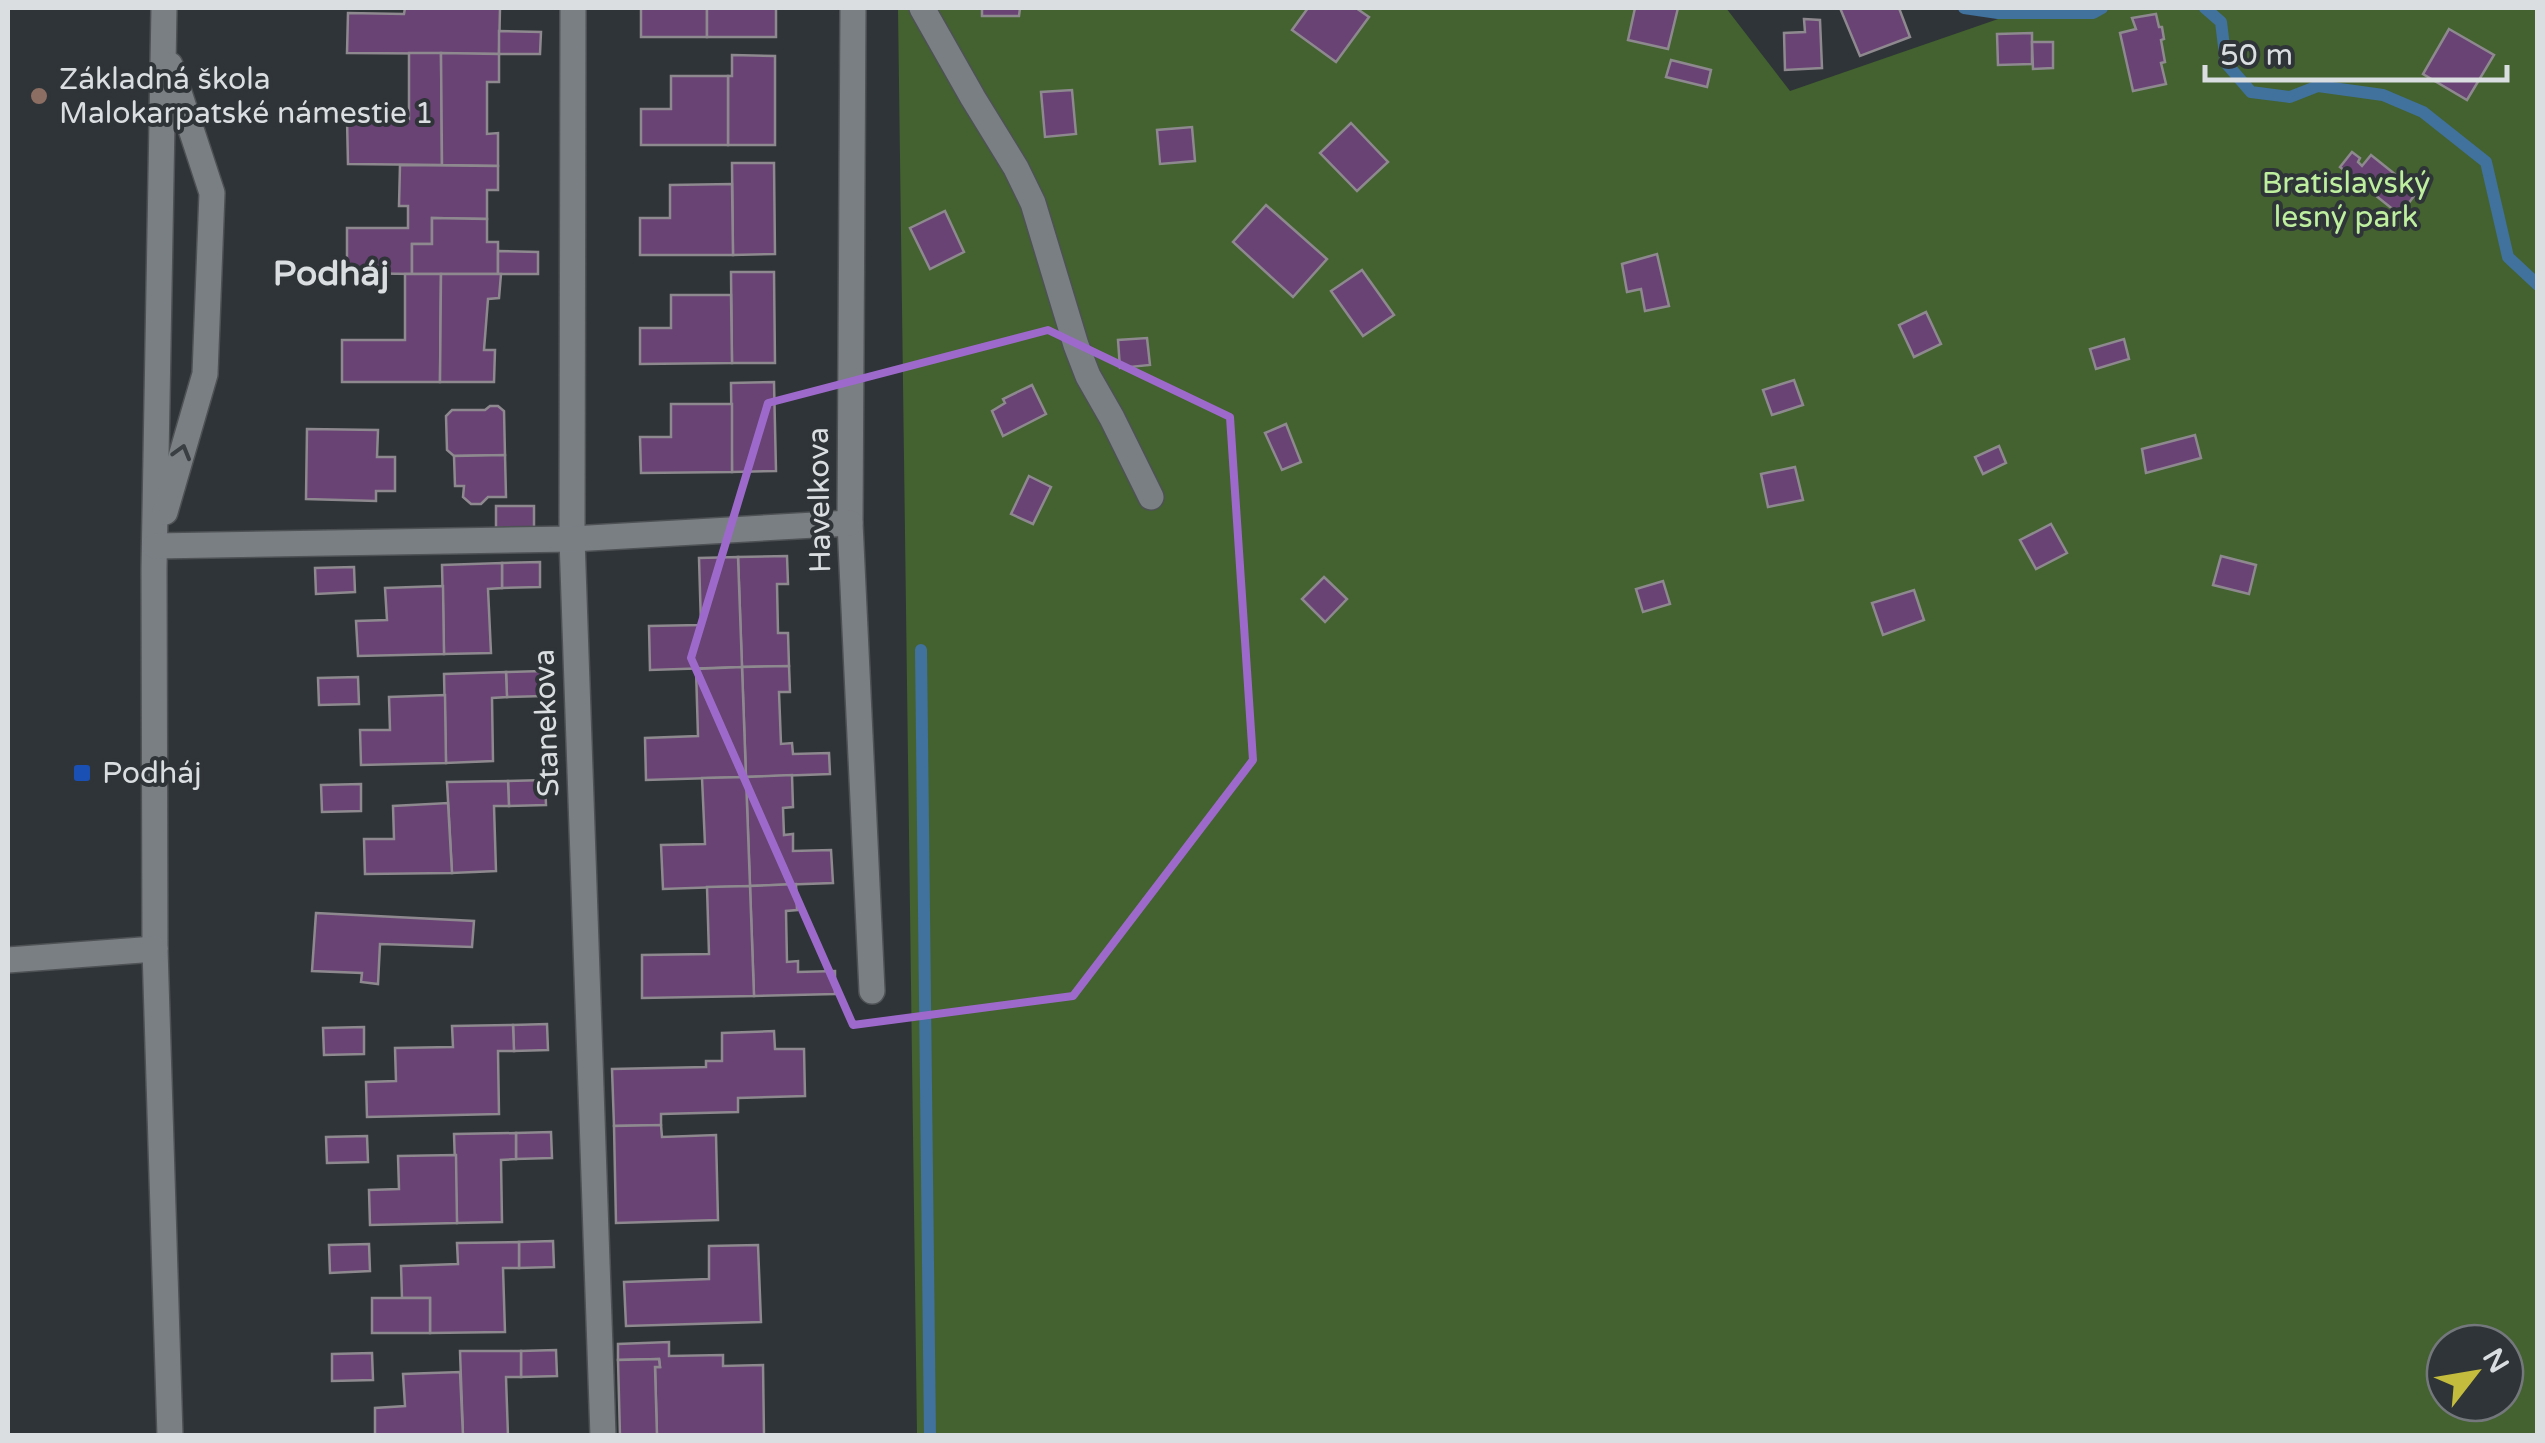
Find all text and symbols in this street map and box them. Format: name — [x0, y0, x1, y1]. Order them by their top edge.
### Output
scale bar — [2205, 20, 2508, 82]
text: 50 m — [2220, 37, 2293, 74]
place label: Základná škola Malokarpatské námestie 1 — [59, 61, 434, 132]
marker: Základná škola Malokarpatské námestie 1 — [28, 85, 50, 107]
park label: Bratislavský lesný park — [2262, 165, 2430, 236]
district label: Podháj — [273, 253, 389, 295]
street label: Havelkova — [800, 427, 839, 573]
one-way arrow — [170, 445, 191, 462]
street label: Stanekova — [525, 648, 568, 798]
place label: Podháj — [102, 755, 202, 792]
marker: Podháj — [71, 762, 93, 784]
north arrow — [2425, 1323, 2525, 1423]
text: N — [2475, 1342, 2516, 1379]

